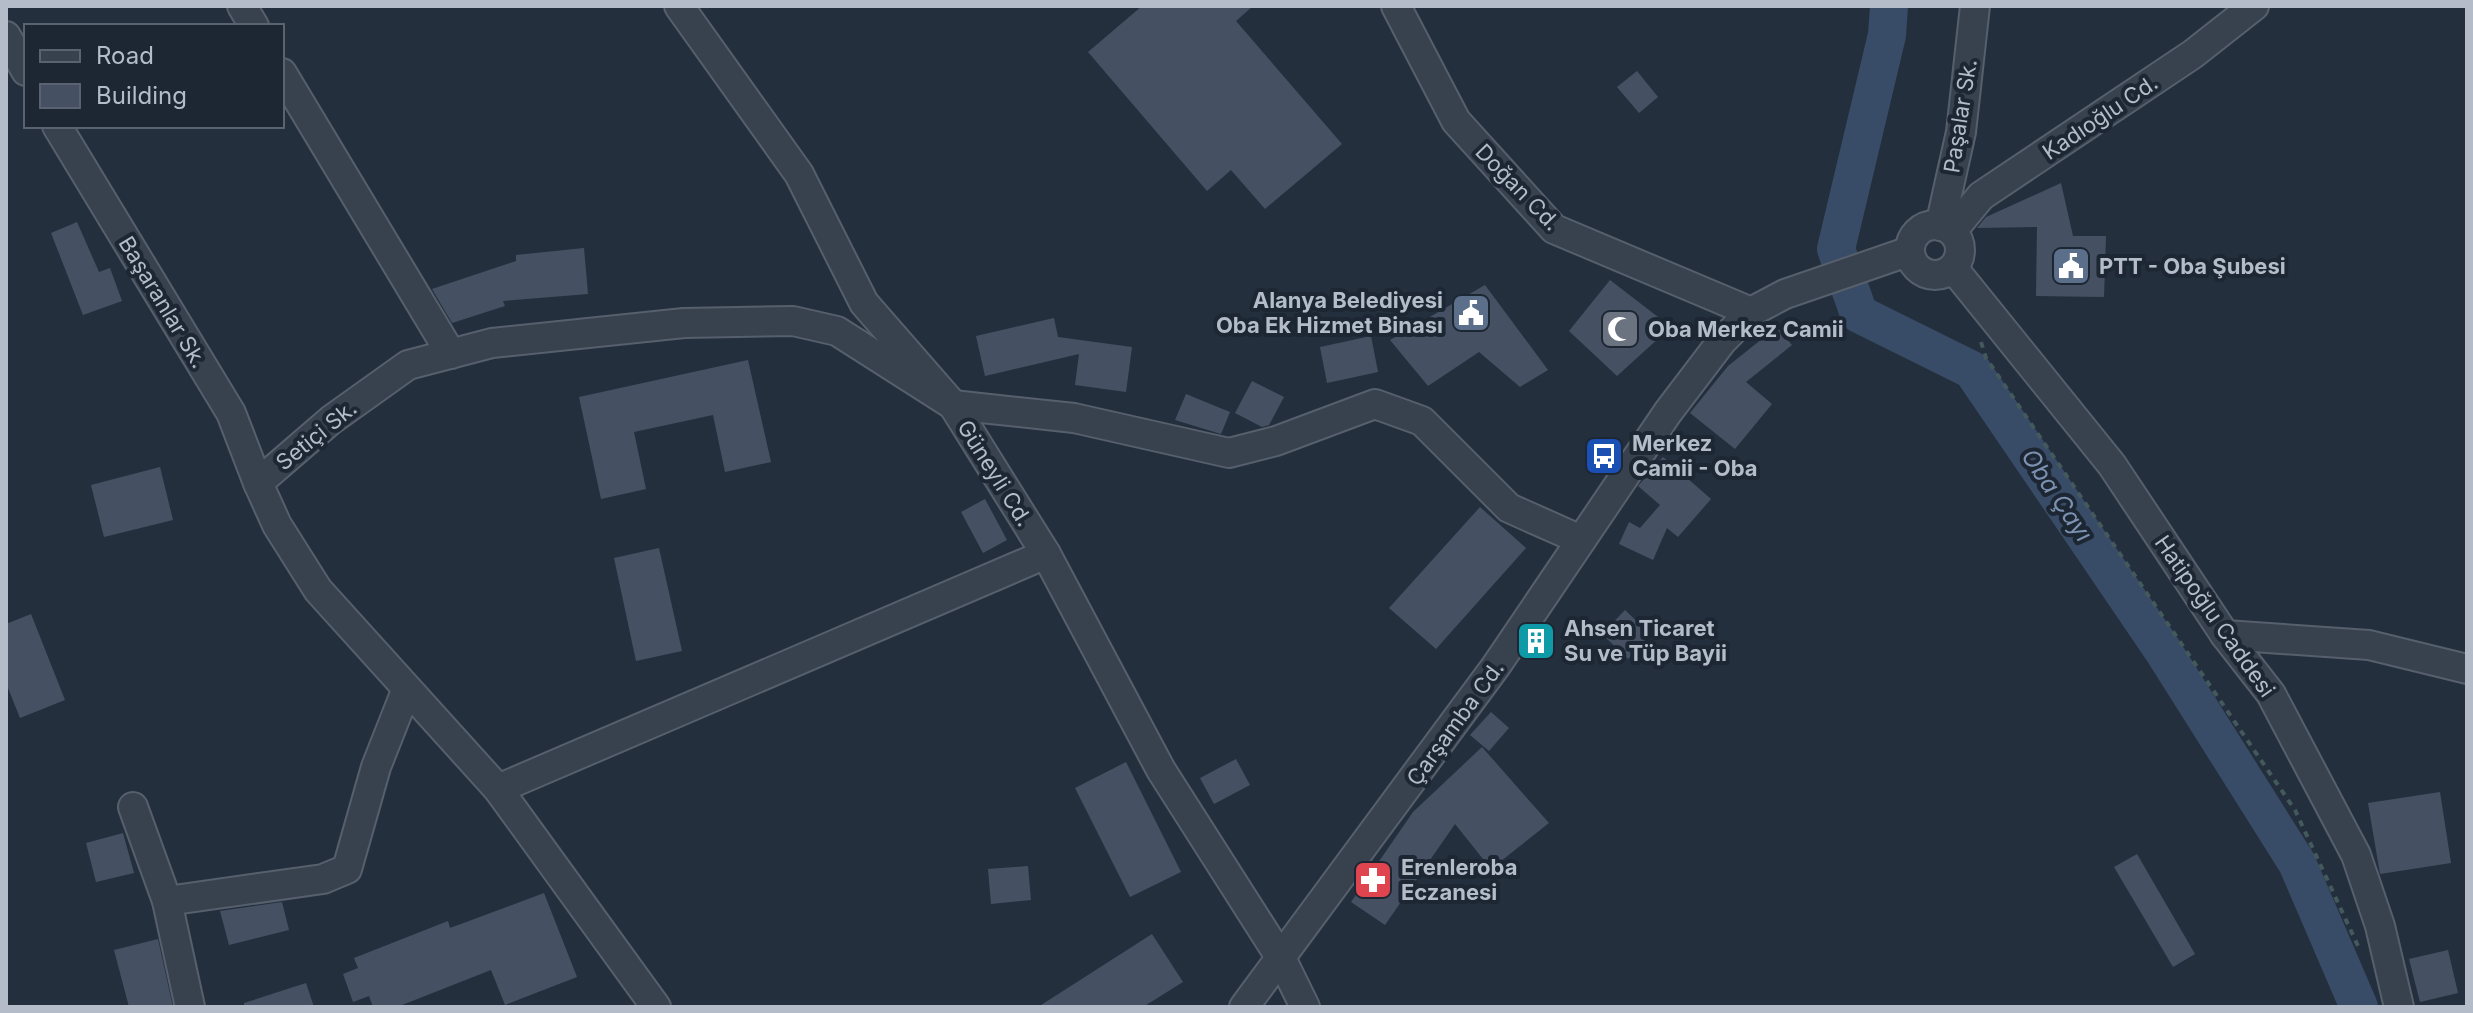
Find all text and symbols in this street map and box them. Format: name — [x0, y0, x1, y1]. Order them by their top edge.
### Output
legend — [24, 24, 284, 128]
text: Road — [96, 41, 154, 70]
street label: Paşalar Sk. — [1938, 57, 1982, 175]
street label: Kadıoğlu Cd. — [2038, 69, 2162, 165]
text: Building — [96, 81, 187, 110]
street label: Doğan Cd. — [1470, 138, 1566, 236]
street label: Başaranlar Sk. — [113, 231, 213, 373]
public building icon: PTT - Oba Şubesi — [2050, 245, 2092, 287]
place label: PTT - Oba Şubesi — [2099, 253, 2286, 279]
place label: Alanya Belediyesi Oba Ek Hizmet Binası — [1216, 287, 1443, 338]
public building icon: Alanya Belediyesi Oba Ek Hizmet Binası — [1450, 292, 1492, 334]
mosque icon: Oba Merkez Camii — [1599, 308, 1641, 350]
place label: Oba Merkez Camii — [1648, 316, 1844, 342]
street label: Setiçi Sk. — [270, 395, 362, 475]
street label: Güneyli Cd. — [952, 415, 1038, 531]
place label: Merkez Camii - Oba — [1632, 430, 1758, 481]
bus stop icon: Merkez Camii - Oba — [1583, 435, 1625, 477]
water label: Oba Çayı — [2015, 443, 2099, 547]
street label: Hatipoğlu Caddesi — [2150, 530, 2280, 702]
place label: Ahsen Ticaret Su ve Tüp Bayii — [1564, 615, 1727, 666]
building icon: Ahsen Ticaret Su ve Tüp Bayii — [1515, 620, 1557, 662]
street label: Çarşamba Cd. — [1401, 655, 1509, 791]
place label: Erenleroba Eczanesi — [1401, 854, 1517, 905]
pharmacy icon: Erenleroba Eczanesi — [1352, 859, 1394, 901]

